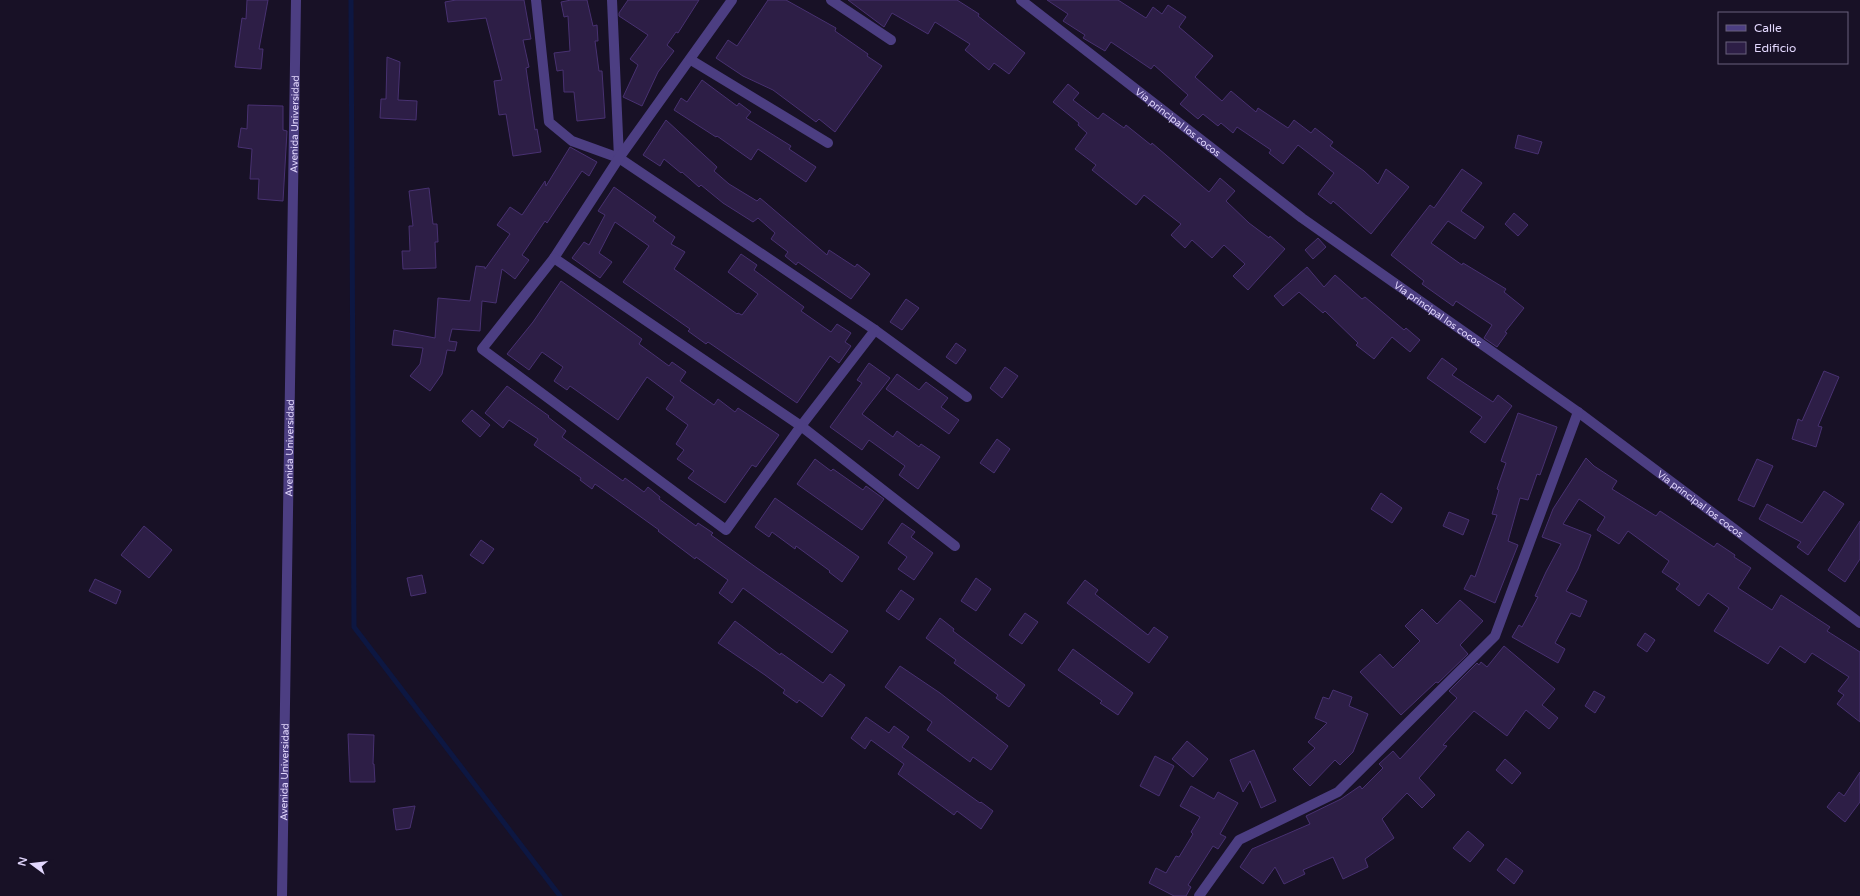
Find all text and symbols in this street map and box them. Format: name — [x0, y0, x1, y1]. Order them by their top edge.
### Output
legend — [1718, 12, 1848, 64]
text: Calle — [1754, 21, 1782, 35]
text: Edificio — [1754, 41, 1796, 55]
street label: Avenida Universidad — [288, 75, 302, 173]
street label: Vía principal los cocos — [1133, 86, 1223, 160]
street label: Vía principal los cocos — [1391, 279, 1484, 350]
street label: Avenida Universidad — [283, 399, 297, 497]
street label: Vía principal los cocos — [1654, 468, 1746, 541]
street label: Avenida Universidad — [278, 723, 292, 821]
north arrow — [12, 844, 52, 884]
text: N — [15, 856, 30, 867]

